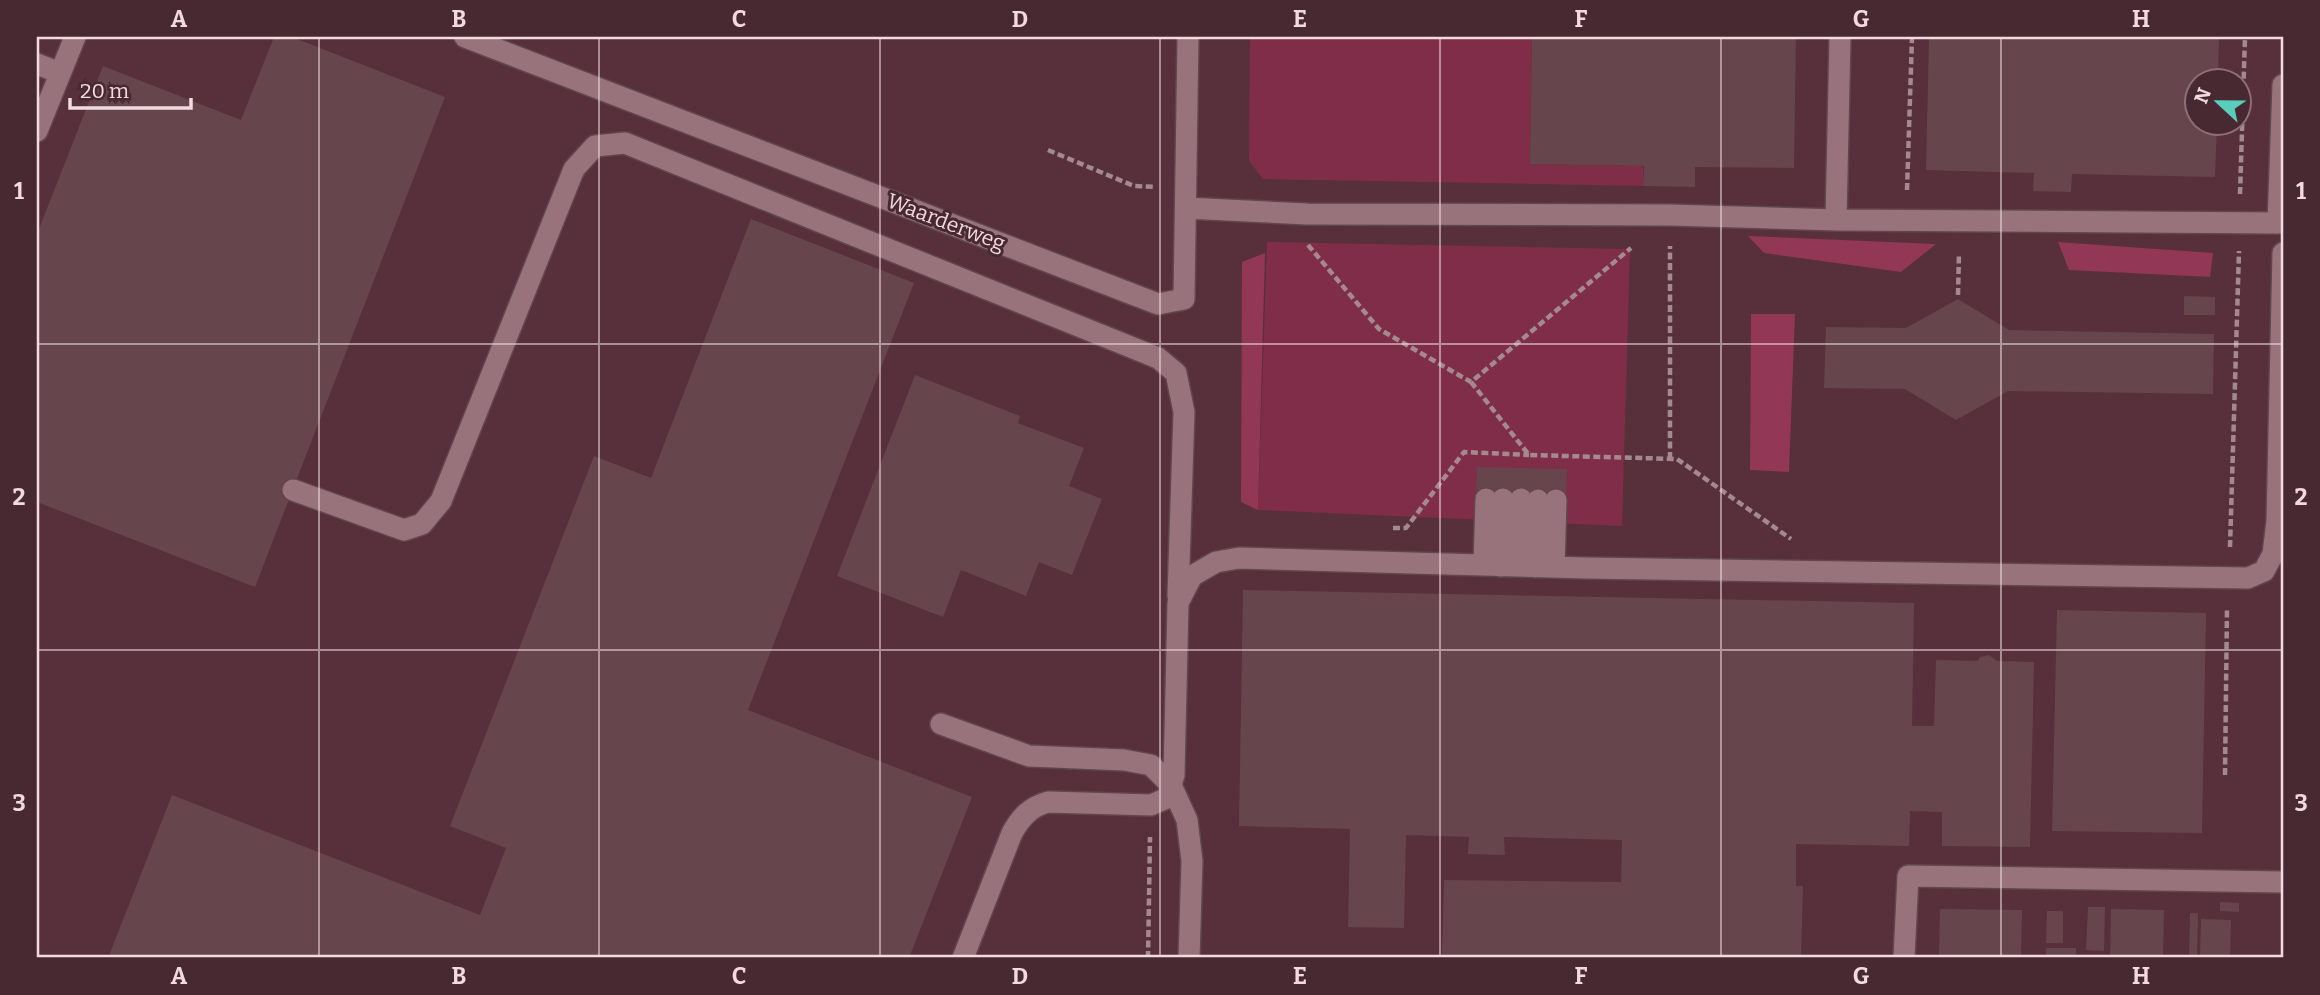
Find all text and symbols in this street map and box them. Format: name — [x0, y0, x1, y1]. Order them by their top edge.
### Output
text: A — [171, 5, 188, 33]
text: B — [452, 5, 466, 33]
text: C — [732, 5, 746, 33]
text: D — [1012, 5, 1028, 33]
text: E — [1293, 5, 1307, 33]
text: F — [1575, 5, 1588, 33]
text: G — [1853, 5, 1870, 33]
text: H — [2132, 5, 2150, 33]
scale bar — [70, 66, 191, 110]
north arrow — [2184, 66, 2254, 136]
text: 20 m — [80, 78, 129, 104]
text: N — [2189, 84, 2216, 107]
text: 1 — [14, 177, 24, 205]
text: 1 — [2296, 177, 2306, 205]
street label: Waarderweg — [883, 188, 1009, 257]
text: 2 — [13, 483, 26, 511]
text: 2 — [2295, 483, 2308, 511]
text: 3 — [12, 789, 26, 817]
text: 3 — [2294, 789, 2308, 817]
text: A — [171, 962, 188, 990]
text: B — [452, 962, 466, 990]
text: C — [732, 962, 746, 990]
text: D — [1012, 962, 1028, 990]
text: E — [1293, 962, 1307, 990]
text: F — [1575, 962, 1588, 990]
text: G — [1853, 962, 1870, 990]
text: H — [2132, 962, 2150, 990]

